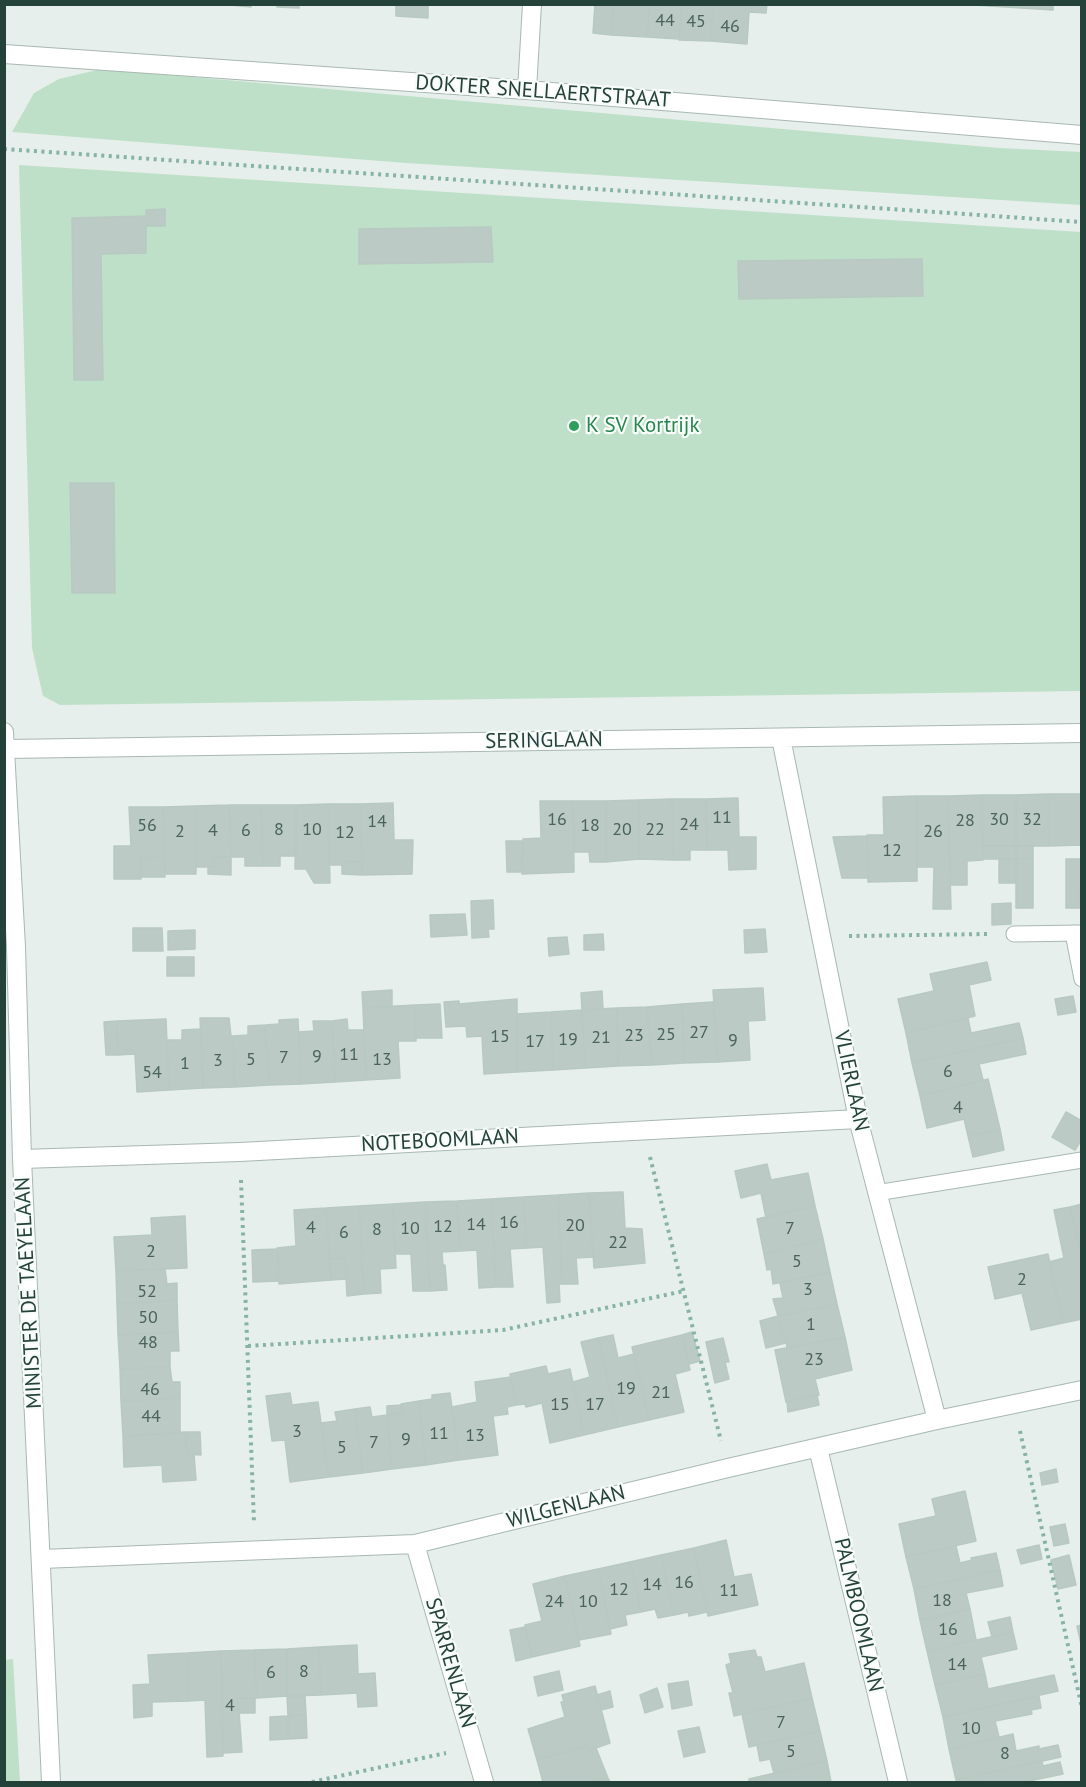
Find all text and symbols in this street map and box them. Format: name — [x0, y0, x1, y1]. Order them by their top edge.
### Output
house number: 44 — [655, 10, 675, 32]
house number: 45 — [686, 11, 706, 33]
house number: 46 — [720, 16, 740, 38]
street label: DOKTER SNELLAERTSTRAAT — [415, 71, 671, 113]
place label: K SV Kortrijk — [586, 413, 699, 439]
marker: K SV Kortrijk — [567, 419, 581, 433]
street label: SERINGLAAN — [485, 727, 603, 755]
house number: 11 — [712, 807, 732, 829]
house number: 16 — [547, 809, 567, 831]
house number: 30 — [989, 809, 1009, 831]
house number: 32 — [1022, 809, 1042, 831]
house number: 28 — [955, 810, 975, 832]
house number: 14 — [367, 811, 387, 833]
house number: 24 — [679, 814, 699, 836]
house number: 56 — [137, 815, 157, 837]
house number: 18 — [580, 815, 600, 837]
house number: 8 — [274, 819, 284, 841]
house number: 10 — [302, 819, 322, 841]
house number: 20 — [612, 819, 632, 841]
house number: 22 — [645, 819, 665, 841]
house number: 4 — [208, 820, 218, 842]
house number: 6 — [241, 820, 251, 842]
house number: 2 — [175, 821, 185, 843]
house number: 26 — [923, 821, 943, 843]
house number: 12 — [335, 822, 355, 844]
house number: 12 — [882, 840, 902, 862]
house number: 27 — [689, 1022, 709, 1044]
house number: 25 — [656, 1024, 676, 1046]
house number: 23 — [624, 1025, 644, 1047]
house number: 15 — [490, 1026, 510, 1048]
house number: 21 — [591, 1027, 611, 1049]
street label: VLIERLAAN — [828, 1028, 874, 1134]
house number: 19 — [558, 1029, 578, 1051]
house number: 9 — [728, 1030, 738, 1052]
house number: 17 — [525, 1031, 545, 1053]
house number: 11 — [339, 1044, 359, 1066]
house number: 9 — [312, 1046, 322, 1068]
house number: 7 — [279, 1047, 289, 1069]
house number: 5 — [246, 1049, 256, 1071]
house number: 13 — [372, 1049, 392, 1071]
house number: 3 — [213, 1050, 223, 1072]
house number: 1 — [180, 1053, 190, 1075]
house number: 6 — [943, 1061, 953, 1083]
house number: 54 — [142, 1062, 162, 1084]
house number: 4 — [953, 1097, 963, 1119]
street label: NOTEBOOMLAAN — [361, 1124, 519, 1158]
street label: MINISTER DE TAEYELAAN — [10, 1176, 48, 1410]
house number: 16 — [499, 1212, 519, 1234]
house number: 14 — [466, 1214, 486, 1236]
house number: 20 — [565, 1215, 585, 1237]
house number: 12 — [433, 1216, 453, 1238]
house number: 4 — [306, 1217, 316, 1239]
house number: 10 — [400, 1218, 420, 1240]
house number: 7 — [785, 1218, 795, 1240]
house number: 8 — [372, 1219, 382, 1241]
house number: 6 — [339, 1222, 349, 1244]
house number: 22 — [608, 1232, 628, 1254]
house number: 2 — [146, 1241, 156, 1263]
house number: 5 — [792, 1251, 802, 1273]
house number: 2 — [1017, 1269, 1027, 1291]
house number: 3 — [803, 1279, 813, 1301]
house number: 52 — [137, 1281, 157, 1303]
house number: 50 — [138, 1307, 158, 1329]
house number: 1 — [806, 1314, 816, 1336]
house number: 48 — [138, 1332, 158, 1354]
house number: 23 — [804, 1349, 824, 1371]
house number: 19 — [616, 1378, 636, 1400]
house number: 46 — [140, 1379, 160, 1401]
house number: 21 — [651, 1382, 671, 1404]
house number: 15 — [550, 1394, 570, 1416]
house number: 17 — [585, 1394, 605, 1416]
house number: 44 — [141, 1406, 161, 1428]
house number: 3 — [292, 1421, 302, 1443]
house number: 11 — [429, 1423, 449, 1445]
house number: 13 — [465, 1425, 485, 1447]
house number: 9 — [401, 1429, 411, 1451]
house number: 7 — [369, 1432, 379, 1454]
house number: 5 — [337, 1437, 347, 1459]
street label: WILGENLAAN — [504, 1480, 628, 1534]
street label: PALMBOOMLAAN — [828, 1535, 888, 1695]
house number: 16 — [674, 1572, 694, 1594]
house number: 14 — [642, 1574, 662, 1596]
house number: 12 — [609, 1579, 629, 1601]
house number: 11 — [719, 1580, 739, 1602]
house number: 18 — [932, 1590, 952, 1612]
house number: 24 — [544, 1591, 564, 1613]
house number: 10 — [578, 1591, 598, 1613]
street label: SPARRENLAAN — [419, 1595, 481, 1731]
house number: 16 — [938, 1619, 958, 1641]
house number: 14 — [947, 1654, 967, 1676]
house number: 8 — [299, 1661, 309, 1683]
house number: 6 — [266, 1662, 276, 1684]
house number: 4 — [225, 1695, 235, 1717]
house number: 7 — [776, 1712, 786, 1734]
house number: 10 — [961, 1718, 981, 1740]
house number: 5 — [786, 1741, 796, 1763]
house number: 8 — [1000, 1743, 1010, 1765]

